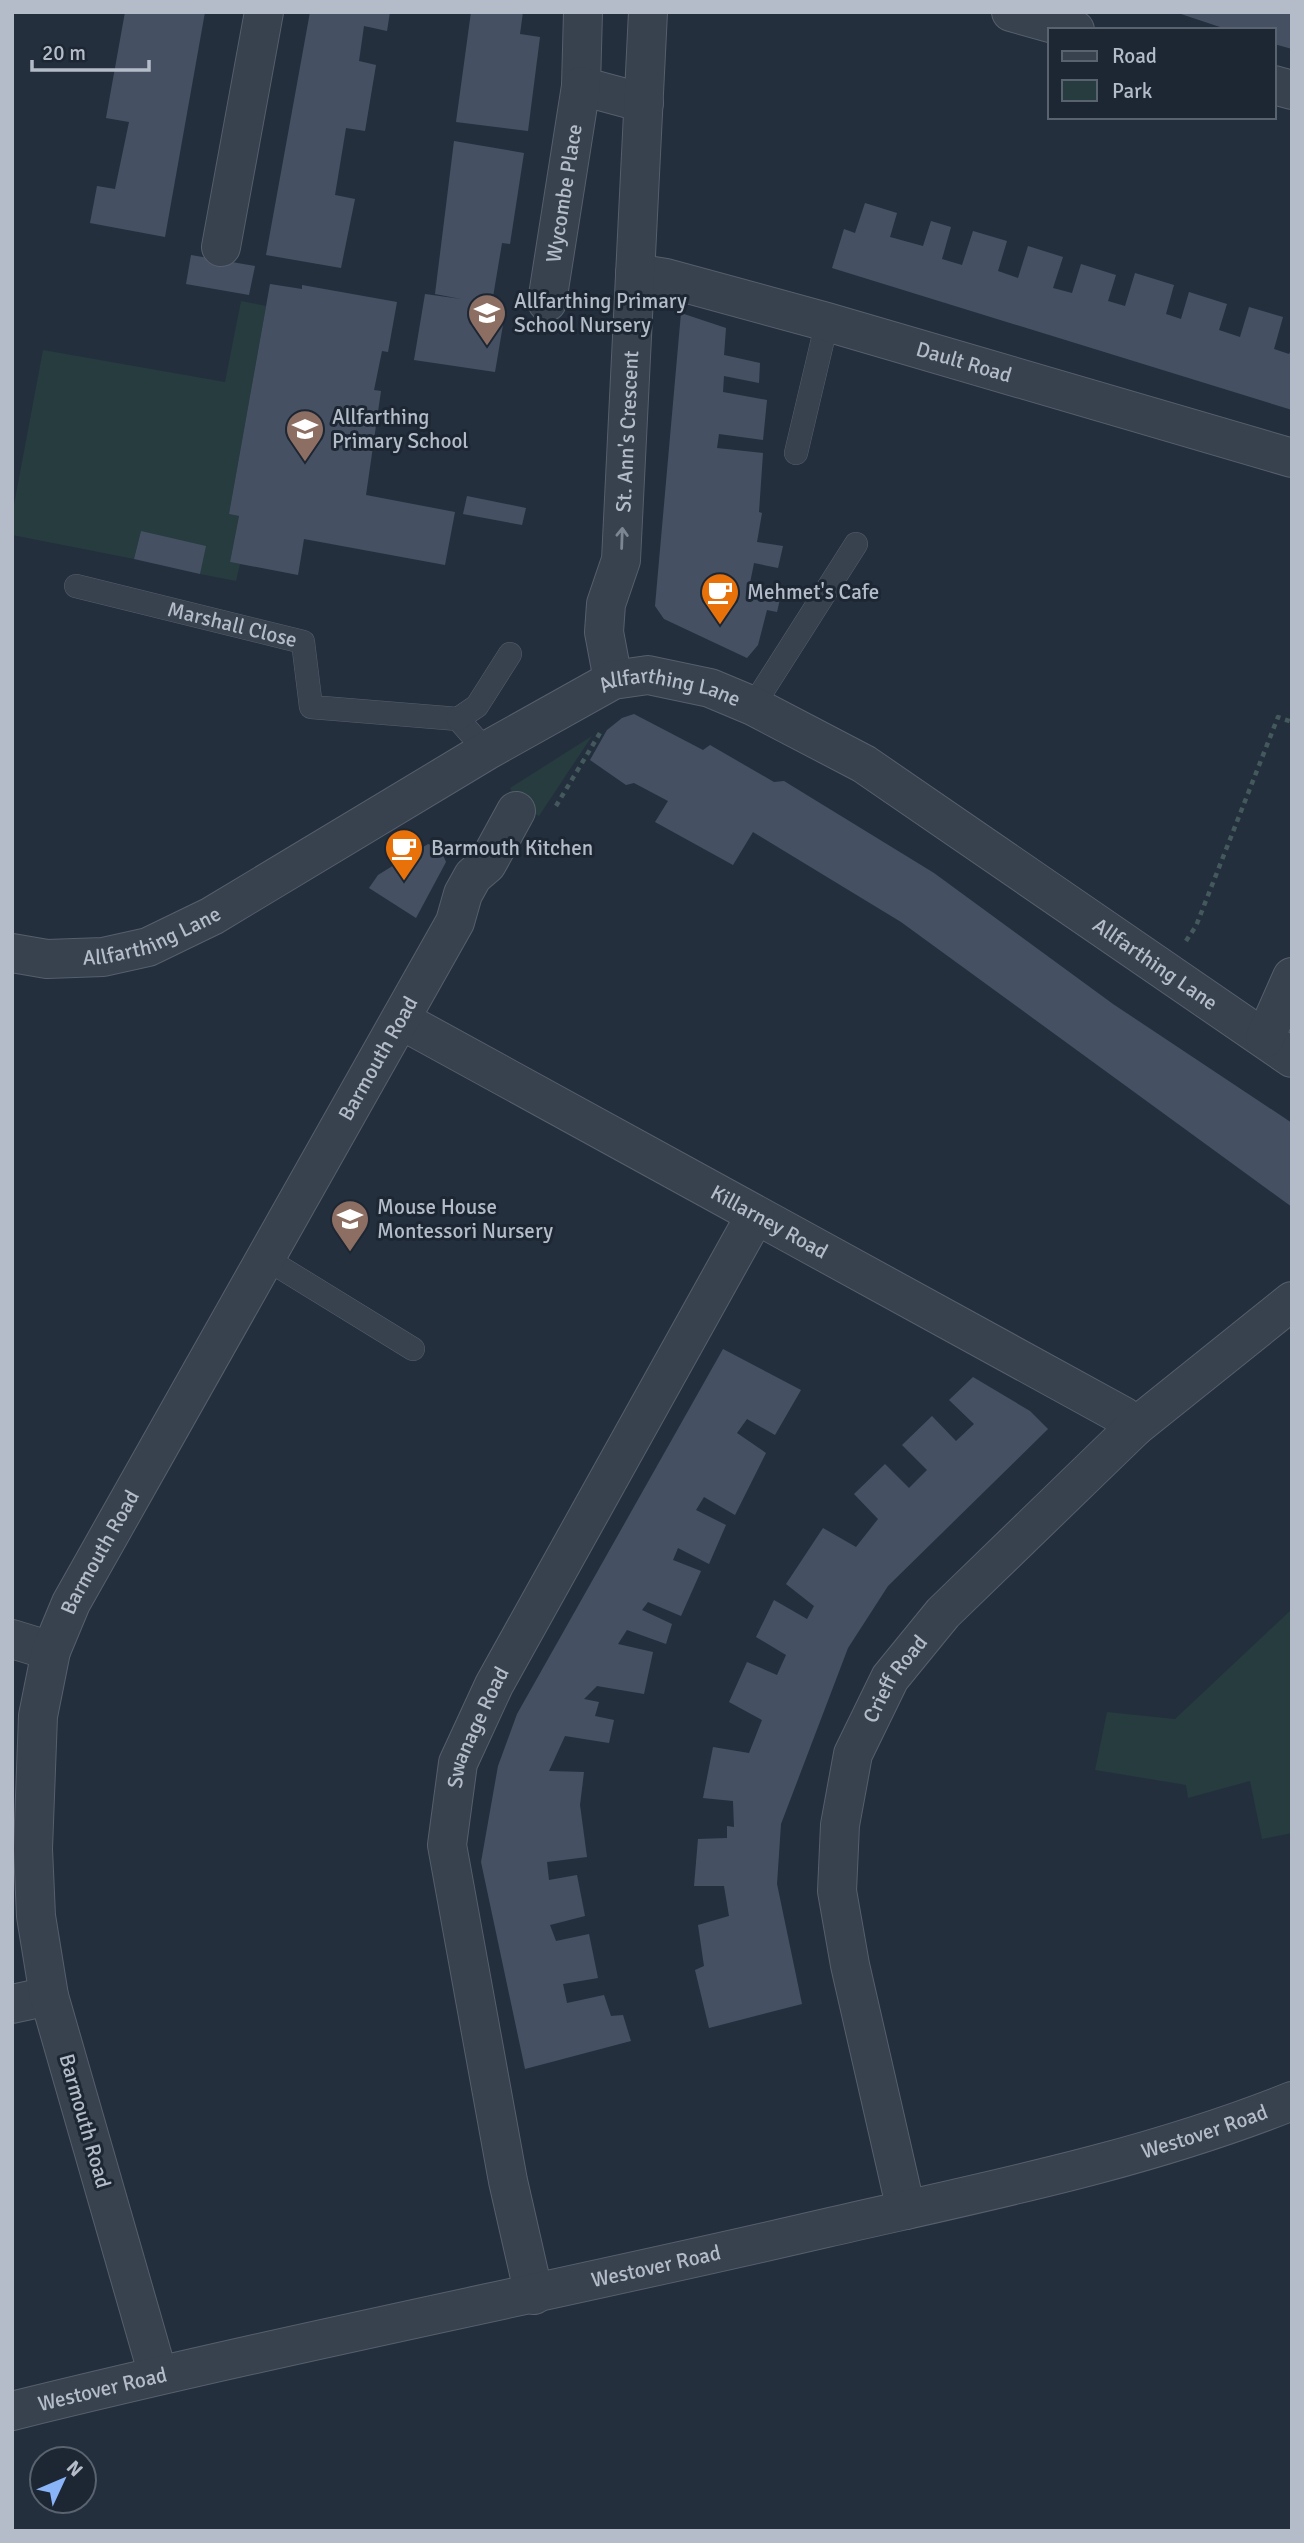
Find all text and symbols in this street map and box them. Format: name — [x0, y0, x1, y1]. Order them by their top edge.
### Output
scale bar — [32, 28, 149, 72]
legend — [1048, 28, 1276, 119]
text: 20 m — [42, 40, 86, 66]
text: Road — [1112, 43, 1157, 69]
text: Park — [1112, 78, 1153, 104]
street label: Wycombe Place — [540, 122, 588, 265]
place label: Allfarthing Primary School Nursery — [514, 288, 687, 338]
school or university icon: Allfarthing Primary School Nursery — [466, 292, 508, 347]
street label: Dault Road — [913, 336, 1015, 388]
street label: St. Ann's Crescent — [610, 350, 644, 513]
place label: Allfarthing Primary School — [332, 404, 468, 454]
school or university icon: Allfarthing Primary School — [284, 408, 326, 463]
one-way arrow — [615, 527, 628, 550]
cafe icon: Mehmet's Cafe — [699, 571, 741, 626]
place label: Mehmet's Cafe — [747, 579, 879, 605]
street label: Marshall Close — [165, 596, 300, 653]
street label: Allfarthing Lane — [594, 662, 745, 712]
cafe icon: Barmouth Kitchen — [383, 827, 425, 882]
place label: Barmouth Kitchen — [431, 835, 593, 861]
street label: Allfarthing Lane — [82, 901, 226, 971]
street label: Allfarthing Lane — [1088, 912, 1223, 1016]
street label: Barmouth Road — [333, 992, 423, 1125]
street label: Killarney Road — [706, 1179, 832, 1265]
place label: Mouse House Montessori Nursery — [377, 1194, 553, 1244]
school or university icon: Mouse House Montessori Nursery — [329, 1198, 371, 1253]
street label: Barmouth Road — [55, 1486, 145, 1618]
street label: Crieff Road — [857, 1630, 933, 1727]
street label: Swanage Road — [442, 1662, 515, 1790]
street label: Barmouth Road — [53, 2051, 117, 2191]
street label: Westover Road — [1138, 2099, 1271, 2164]
street label: Westover Road — [589, 2239, 723, 2293]
street label: Westover Road — [35, 2361, 169, 2417]
north arrow — [28, 2445, 98, 2515]
text: N — [61, 2456, 88, 2482]

